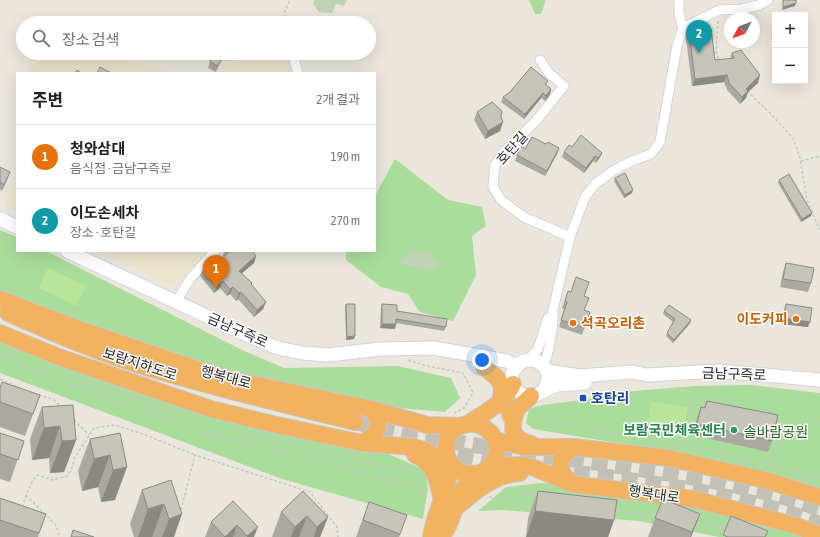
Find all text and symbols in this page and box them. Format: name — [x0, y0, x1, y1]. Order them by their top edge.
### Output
north arrow — [724, 12, 760, 48]
map controls — [772, 12, 808, 84]
button: + — [772, 12, 808, 48]
search box — [16, 16, 376, 60]
pin: 2 — [686, 20, 712, 53]
icon: search — [30, 27, 52, 49]
text: 장소 검색 — [62, 31, 119, 48]
button: − — [772, 48, 808, 84]
text: 주변 — [32, 90, 63, 110]
text: 2개 결과 — [316, 92, 360, 107]
street label: 호탄길 — [493, 128, 531, 168]
text: 청와삼대 — [70, 140, 125, 157]
text: 1 — [42, 149, 48, 164]
text: 190 m — [331, 149, 360, 164]
text: 음식점 · 금남구즉로 — [70, 161, 172, 176]
text: 이도손세차 — [70, 204, 139, 221]
text: 2 — [42, 213, 48, 228]
text: 270 m — [331, 213, 360, 228]
text: 장소 · 호탄길 — [70, 225, 136, 240]
pin: 1 — [203, 255, 229, 288]
street label: 금남구즉로 — [205, 310, 271, 350]
place label: 이도커피 — [736, 311, 788, 327]
marker: 이도커피 — [791, 314, 801, 324]
place label: 석곡오리촌 — [581, 315, 646, 331]
marker: 석곡오리촌 — [568, 318, 578, 328]
street label: 보람지하도로 — [101, 344, 179, 384]
your location — [472, 350, 492, 370]
street label: 행복대로 — [199, 363, 253, 391]
street label: 금남구즉로 — [702, 365, 767, 383]
place label: 호탄리 — [591, 390, 630, 406]
marker: 호탄리 — [578, 393, 588, 403]
place label: 보람국민체육센터 — [623, 422, 726, 438]
park label: 솔바람공원 — [744, 424, 808, 440]
marker: 보람국민체육센터 — [729, 425, 739, 435]
street label: 행복대로 — [627, 482, 681, 506]

